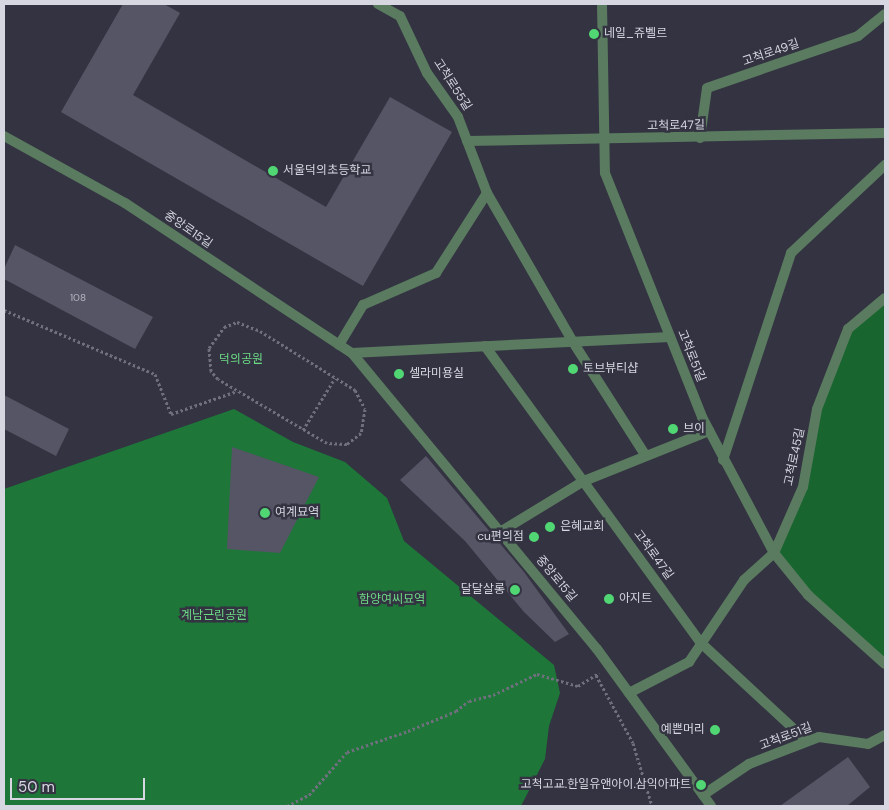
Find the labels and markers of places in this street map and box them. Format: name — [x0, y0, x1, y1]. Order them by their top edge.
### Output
place label: 네일_쥬벨르 — [604, 27, 667, 41]
marker: 네일_쥬벨르 — [588, 28, 600, 40]
place label: 서울덕의초등학교 — [283, 164, 371, 178]
marker: 서울덕의초등학교 — [267, 165, 279, 177]
place label: 토브뷰티샵 — [583, 362, 638, 376]
marker: 토브뷰티샵 — [567, 363, 579, 375]
place label: 셀라미용실 — [409, 367, 464, 381]
marker: 셀라미용실 — [393, 368, 405, 380]
place label: 브이 — [683, 422, 705, 436]
marker: 브이 — [667, 423, 679, 435]
place label: 여계묘역 — [275, 506, 319, 520]
marker: 여계묘역 — [259, 507, 271, 519]
place label: 은혜교회 — [560, 520, 604, 534]
marker: 은혜교회 — [544, 521, 556, 533]
place label: cu편의점 — [477, 530, 524, 544]
marker: cu편의점 — [528, 531, 540, 543]
place label: 달달살롱 — [461, 583, 505, 597]
marker: 달달살롱 — [509, 584, 521, 596]
place label: 아지트 — [619, 592, 652, 606]
marker: 아지트 — [603, 593, 615, 605]
place label: 예쁜머리 — [661, 723, 705, 737]
marker: 예쁜머리 — [709, 724, 721, 736]
place label: 고척고교.한일유앤아이.삼익아파트 — [521, 778, 691, 792]
marker: 고척고교.한일유앤아이.삼익아파트 — [695, 779, 707, 791]

